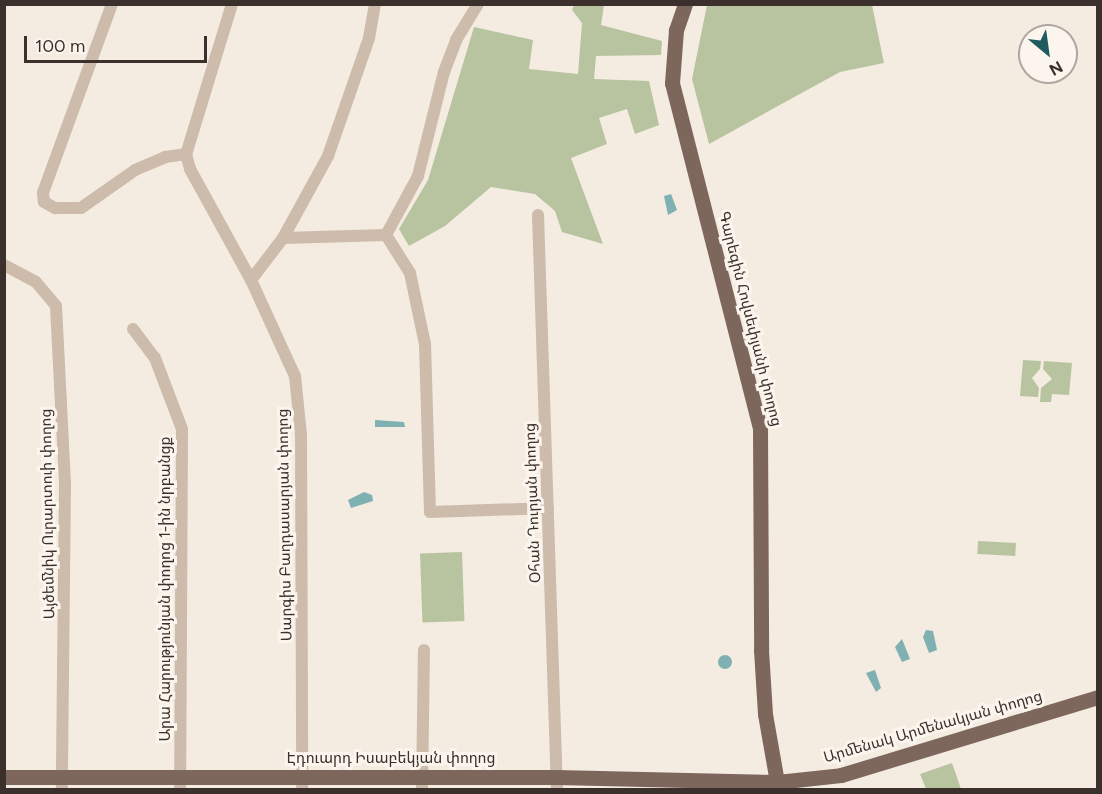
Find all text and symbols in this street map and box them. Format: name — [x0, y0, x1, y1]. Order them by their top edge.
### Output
scale bar — [27, 24, 210, 62]
north arrow — [1018, 24, 1078, 84]
text: 100 m — [35, 35, 85, 57]
text: N — [1046, 57, 1066, 80]
street label: Գարեգին Հովսեփյանի փողոց — [715, 210, 785, 428]
street label: Այծեմնիկ Ուրարտուի փողոց — [37, 408, 59, 620]
street label: Սարգիս Բաղդասարյան փողոց — [274, 408, 296, 642]
street label: Օհան Դուրյան փողոց — [521, 422, 545, 584]
street label: Արա Հարությունյան փողոց 1-ին նրբանցք — [157, 437, 175, 741]
street label: Արմենակ Արմենակյան փողոց — [822, 687, 1044, 767]
street label: Էդուարդ Իսաբեկյան փողոց — [287, 750, 495, 768]

